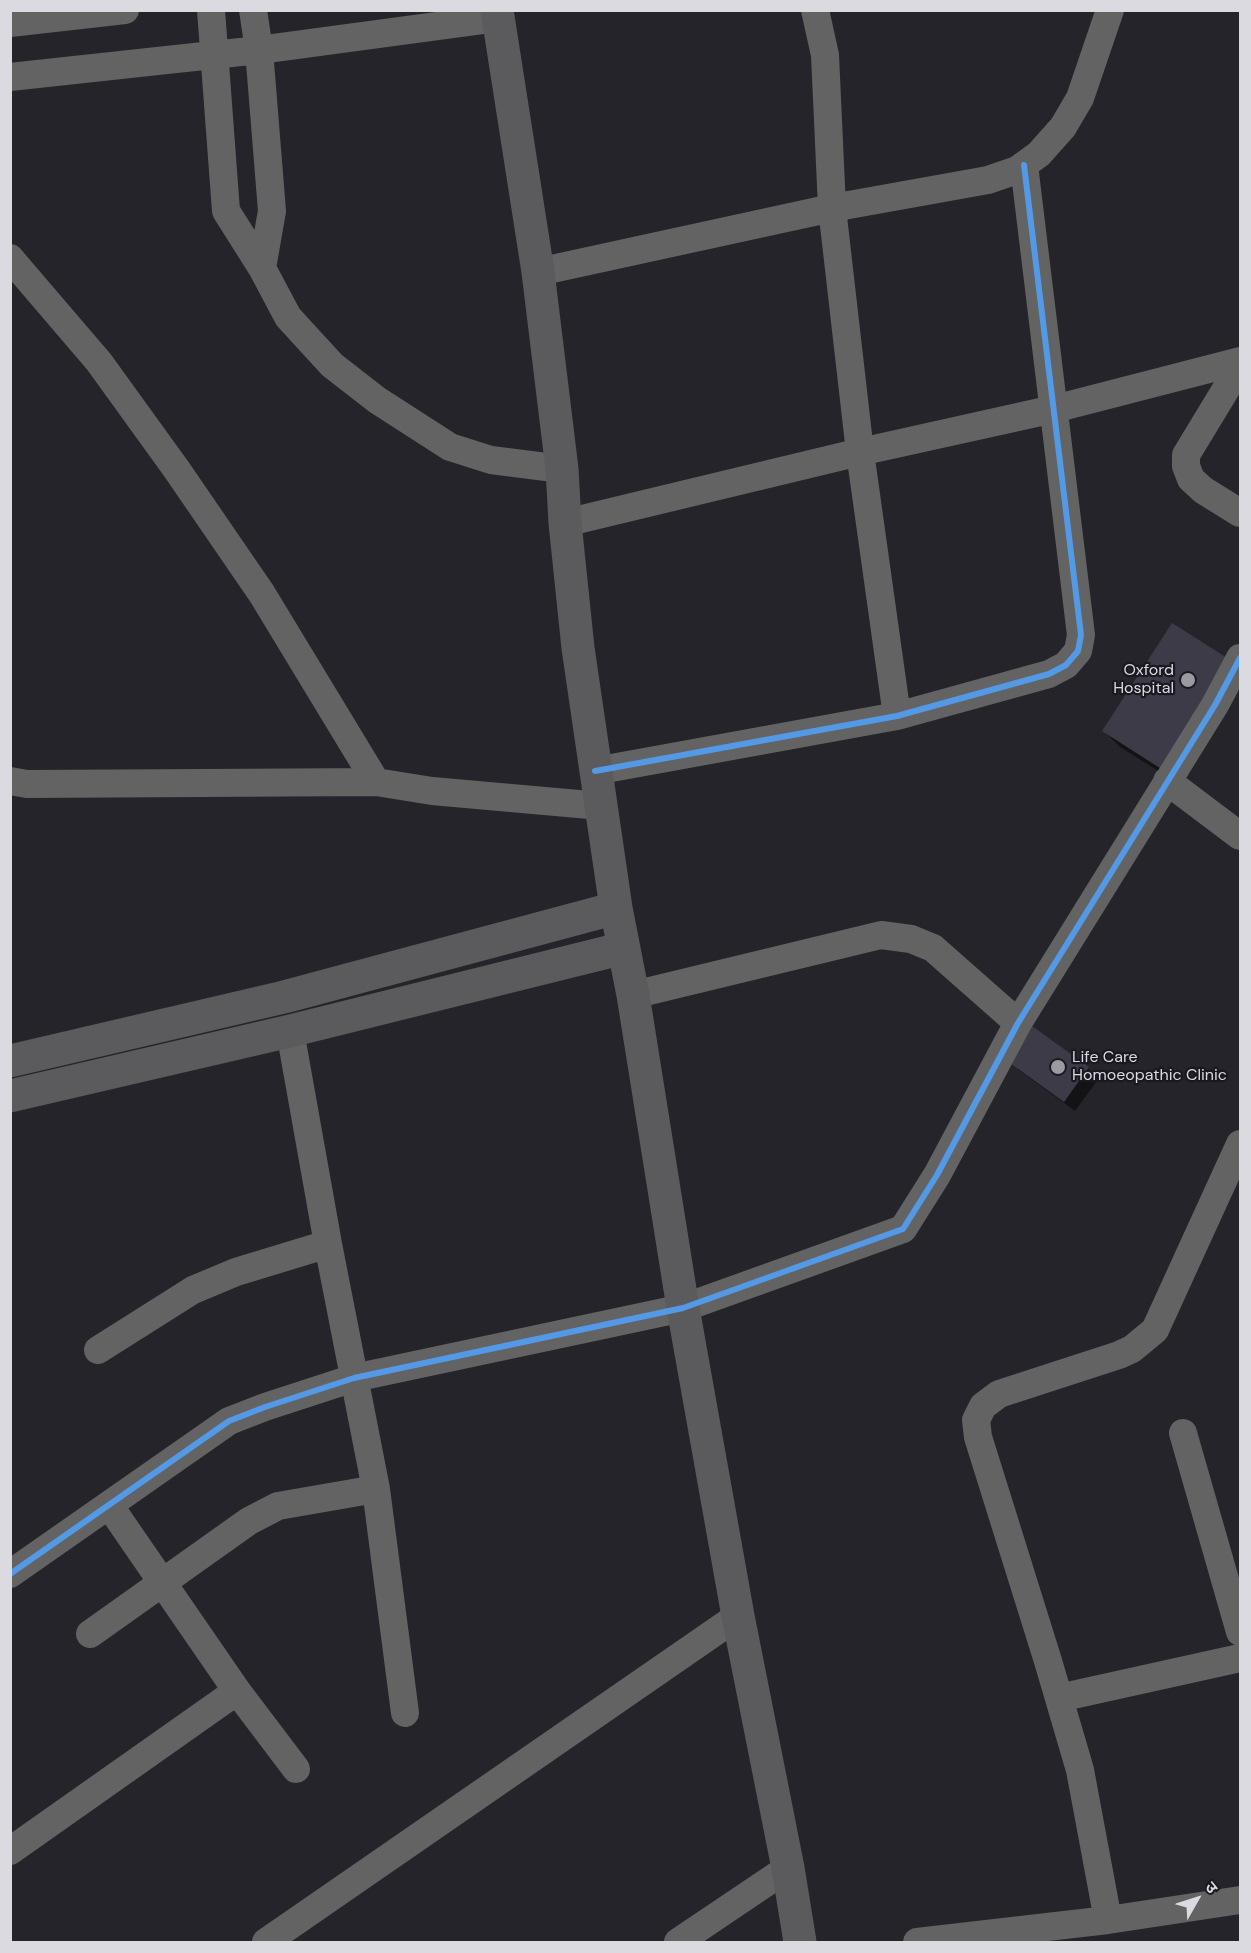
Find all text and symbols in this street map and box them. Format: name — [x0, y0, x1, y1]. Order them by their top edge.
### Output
place label: Oxford Hospital — [1113, 661, 1174, 699]
marker: Oxford Hospital — [1179, 671, 1197, 689]
place label: Life Care Homoeopathic Clinic — [1072, 1048, 1227, 1086]
marker: Life Care Homoeopathic Clinic — [1049, 1058, 1067, 1076]
north arrow — [1167, 1869, 1227, 1929]
text: उ — [1200, 1877, 1222, 1898]

